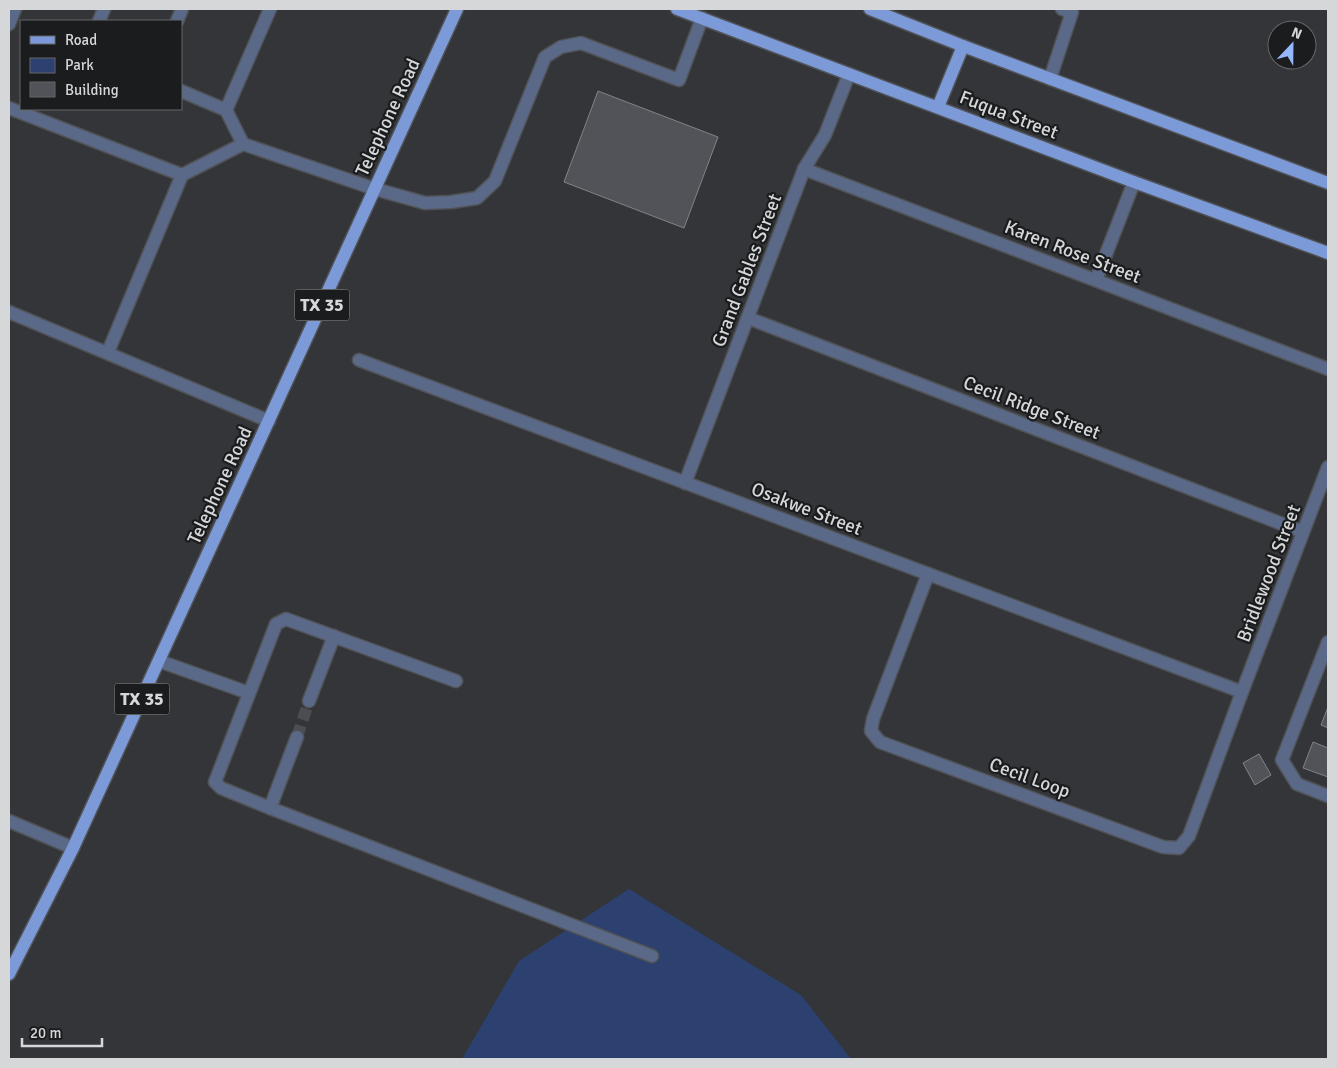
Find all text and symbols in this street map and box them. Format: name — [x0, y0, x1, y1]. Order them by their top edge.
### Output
legend — [20, 20, 182, 110]
north arrow — [1267, 20, 1317, 70]
text: N — [1289, 24, 1304, 43]
text: Road — [65, 31, 97, 49]
street label: Telephone Road — [350, 55, 426, 180]
text: Park — [65, 56, 94, 74]
text: Building — [65, 81, 119, 99]
street label: Fuqua Street — [956, 85, 1062, 145]
street label: Grand Gables Street — [707, 190, 787, 350]
street label: Karen Rose Street — [1001, 215, 1145, 289]
road number: TX 35 — [294, 290, 350, 320]
street label: Cecil Ridge Street — [960, 371, 1104, 445]
street label: Telephone Road — [182, 423, 258, 548]
street label: Osakwe Street — [748, 477, 866, 541]
street label: Bridlewood Street — [1232, 501, 1306, 646]
road number: TX 35 — [114, 684, 170, 714]
street label: Cecil Loop — [986, 752, 1073, 804]
scale bar — [22, 1016, 102, 1048]
text: 20 m — [30, 1024, 61, 1042]

